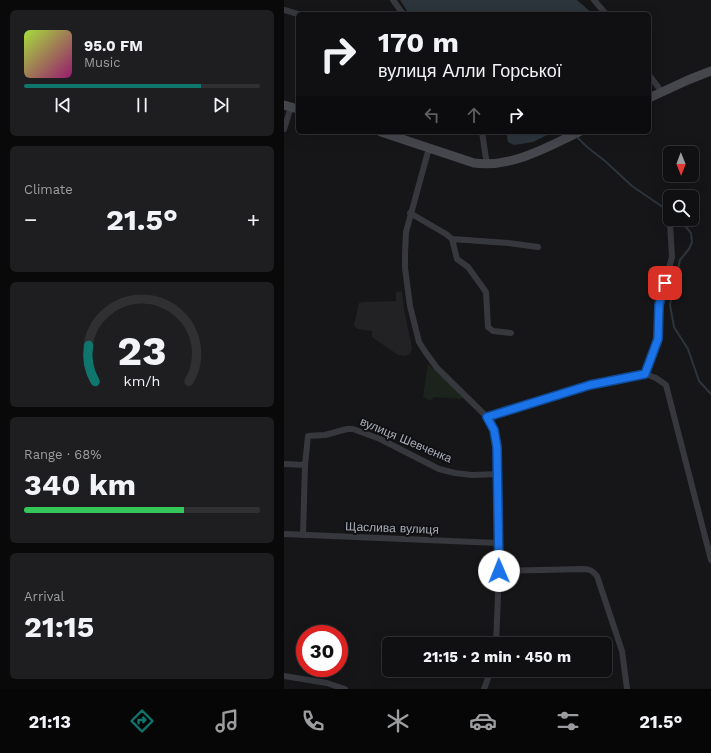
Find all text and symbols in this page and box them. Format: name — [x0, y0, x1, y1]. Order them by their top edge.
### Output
text: 170 m — [378, 26, 459, 59]
icon: right — [312, 28, 364, 80]
text: 95.0 FM — [84, 37, 143, 55]
text: Music — [84, 55, 121, 70]
text: вулиця Алли Горської — [378, 60, 562, 81]
icon: previous — [52, 94, 74, 116]
icon: pause — [131, 94, 153, 116]
icon: next — [210, 94, 232, 116]
icon: left — [421, 104, 443, 126]
icon: ahead — [463, 104, 485, 126]
icon: right — [505, 104, 527, 126]
north arrow — [663, 146, 699, 182]
map controls — [663, 146, 699, 226]
text: Climate — [24, 182, 73, 197]
button: search — [663, 190, 699, 226]
text: 21.5° — [106, 202, 178, 237]
text: − — [24, 207, 37, 232]
text: + — [247, 207, 260, 232]
pin — [648, 266, 682, 300]
icon: arrive — [654, 272, 676, 294]
text: 23 — [117, 326, 167, 375]
text: km/h — [124, 373, 160, 389]
street label: вулиця Шевченка — [358, 414, 454, 466]
text: Range · 68% — [24, 447, 101, 462]
text: 340 km — [24, 467, 136, 502]
street label: Щаслива вулиця — [345, 519, 439, 537]
position arrow — [478, 550, 520, 592]
text: Arrival — [24, 589, 65, 604]
text: 21:15 — [24, 609, 94, 644]
speed limit sign: 30 — [296, 625, 348, 677]
text: 21:15 · 2 min · 450 m — [423, 648, 571, 666]
icon: directions — [128, 707, 156, 735]
icon: music — [213, 707, 241, 735]
icon: phone — [299, 707, 327, 735]
icon: climate — [384, 707, 412, 735]
icon: car — [469, 707, 497, 735]
icon: filters — [554, 707, 582, 735]
text: 21:13 — [29, 711, 71, 732]
text: 21.5° — [639, 711, 682, 732]

